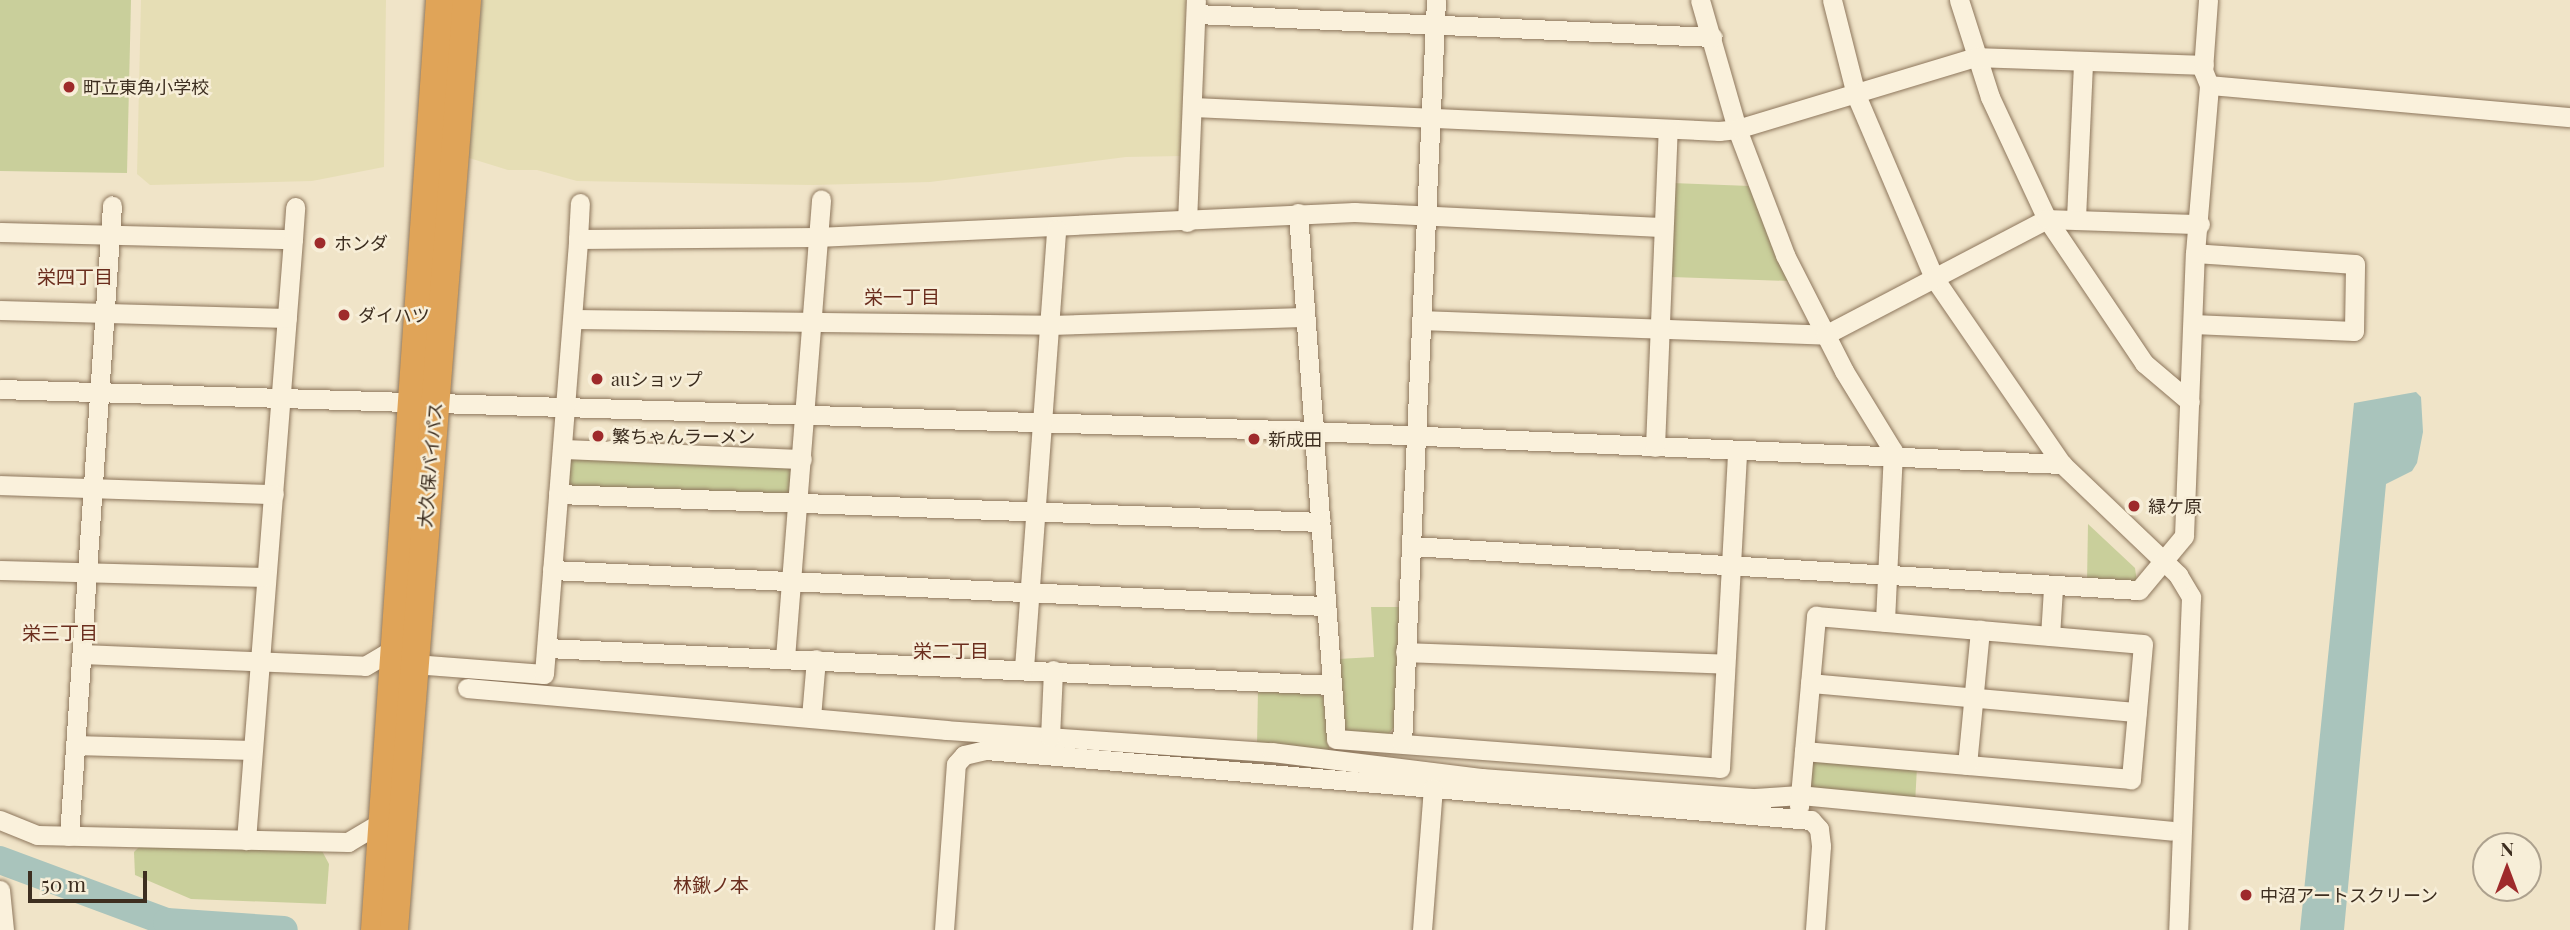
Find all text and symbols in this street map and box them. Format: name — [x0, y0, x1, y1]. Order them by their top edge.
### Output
place label: 町立東角小学校 — [83, 76, 209, 98]
marker: 町立東角小学校 — [61, 79, 77, 95]
place label: ホンダ — [334, 232, 388, 254]
marker: ホンダ — [312, 235, 328, 251]
district label: 栄四丁目 — [37, 266, 113, 288]
district label: 栄一丁目 — [864, 286, 940, 308]
place label: ダイハツ — [358, 304, 430, 326]
marker: ダイハツ — [336, 307, 352, 323]
place label: auショップ — [611, 368, 702, 390]
marker: auショップ — [589, 371, 605, 387]
street label: 大久保バイパス — [414, 401, 446, 529]
place label: 繁ちゃんラーメン — [612, 425, 756, 447]
marker: 繁ちゃんラーメン — [590, 428, 606, 444]
place label: 新成田 — [1268, 428, 1322, 450]
marker: 新成田 — [1246, 431, 1262, 447]
place label: 緑ケ原 — [2148, 495, 2202, 517]
marker: 緑ケ原 — [2126, 498, 2142, 514]
district label: 栄三丁目 — [22, 622, 98, 644]
district label: 栄二丁目 — [913, 640, 989, 662]
north arrow — [2472, 832, 2542, 902]
text: N — [2500, 835, 2514, 861]
scale bar — [32, 856, 150, 900]
text: 50 m — [41, 869, 86, 897]
district label: 林鍬ノ本 — [673, 874, 749, 896]
place label: 中沼アートスクリーン — [2260, 884, 2439, 906]
marker: 中沼アートスクリーン — [2238, 887, 2254, 903]

